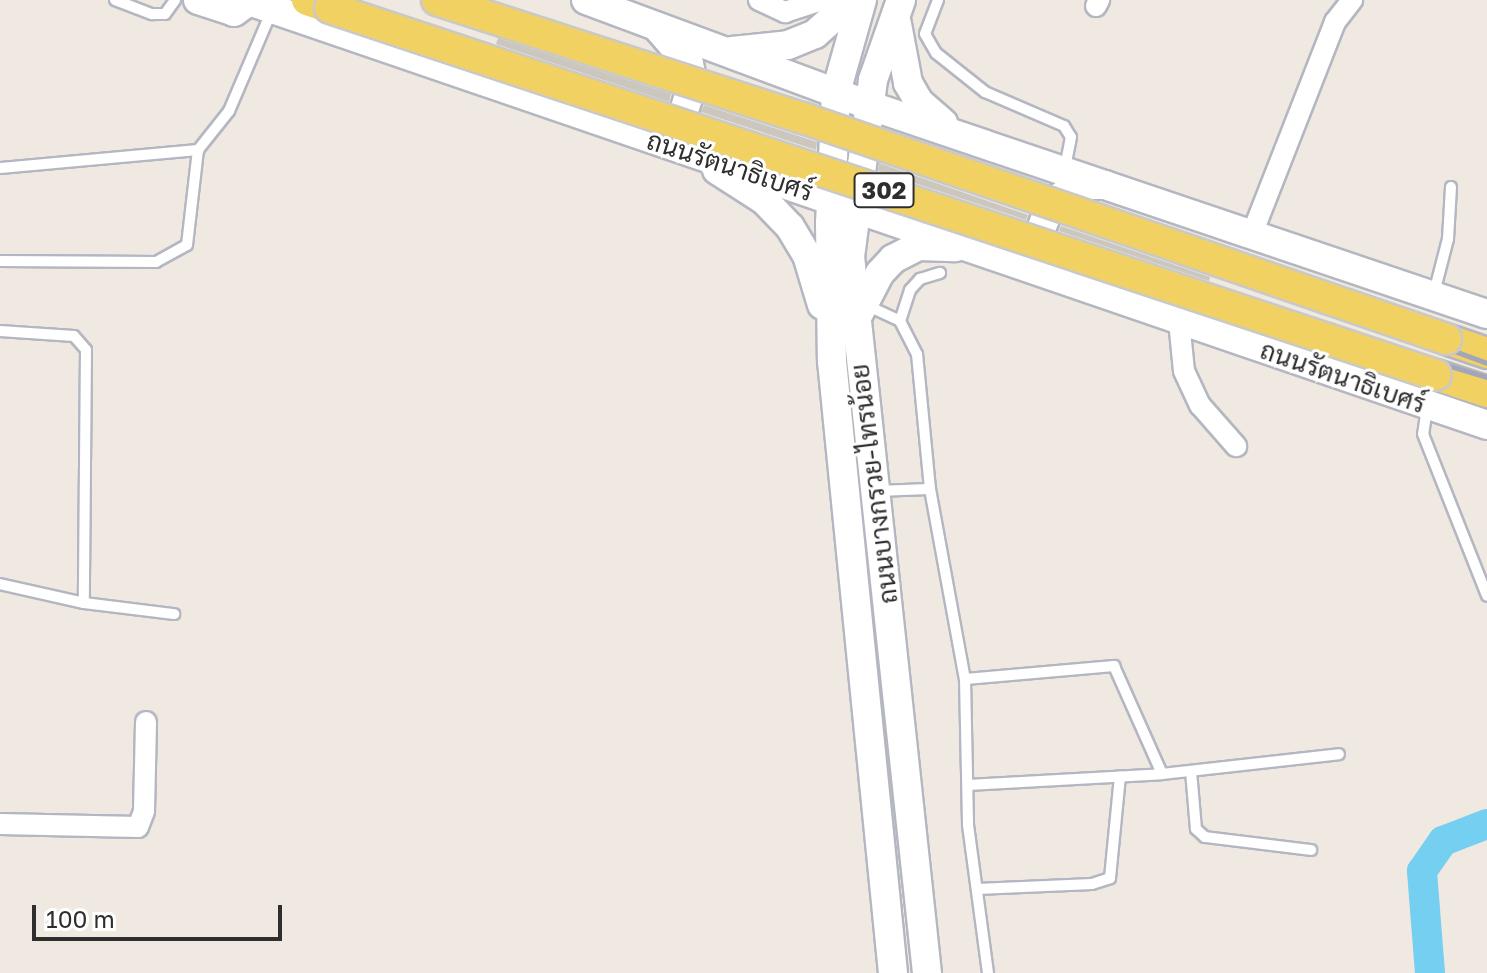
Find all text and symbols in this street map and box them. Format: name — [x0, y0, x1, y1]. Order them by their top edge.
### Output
street label: ถนนรัตนาธิเบศร์ — [643, 124, 817, 208]
road number: 302 — [852, 170, 916, 210]
street label: ถนนรัตนาธิเบศร์ — [1256, 334, 1430, 420]
street label: ถนนบางกรวย-ไทรน้อย — [844, 362, 904, 606]
scale bar — [36, 889, 286, 939]
text: 100 m — [46, 904, 115, 933]

